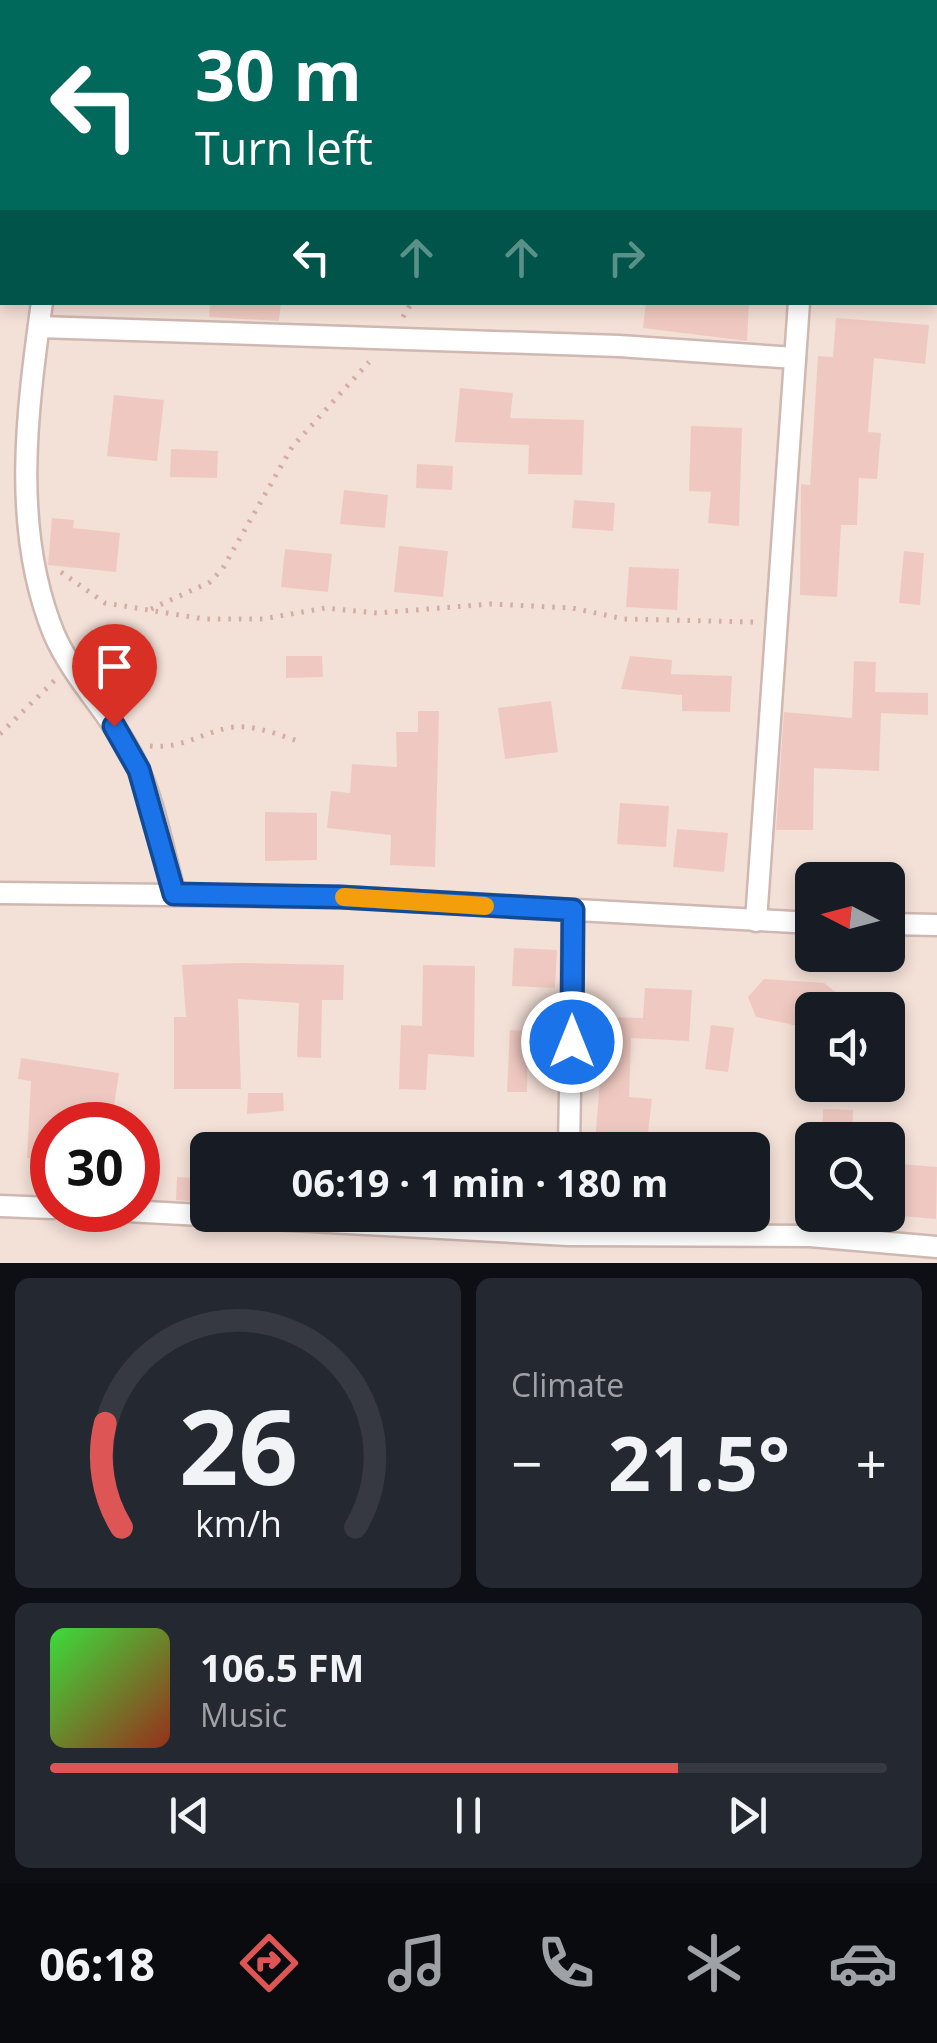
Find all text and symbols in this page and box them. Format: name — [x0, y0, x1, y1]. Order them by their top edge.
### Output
text: 30 m — [195, 26, 362, 122]
icon: left — [30, 40, 160, 170]
text: Turn left — [195, 117, 373, 178]
icon: left — [284, 230, 339, 285]
icon: ahead — [389, 230, 444, 285]
icon: ahead — [494, 230, 549, 285]
icon: right — [599, 230, 654, 285]
pin — [72, 624, 157, 727]
icon: arrive — [87, 639, 142, 694]
north arrow — [795, 862, 905, 972]
map controls — [795, 862, 905, 1232]
position arrow — [520, 990, 624, 1094]
button: sound — [795, 992, 905, 1102]
speed limit sign: 30 — [30, 1102, 160, 1232]
button: search — [795, 1122, 905, 1232]
text: 06:19 · 1 min · 180 m — [292, 1156, 668, 1208]
text: Climate — [511, 1363, 624, 1406]
text: 26 — [179, 1374, 297, 1515]
text: 21.5° — [608, 1411, 790, 1513]
text: − — [511, 1425, 542, 1500]
text: + — [856, 1425, 887, 1500]
text: km/h — [195, 1499, 281, 1547]
text: 106.5 FM — [200, 1641, 364, 1693]
text: Music — [200, 1693, 287, 1736]
icon: previous — [162, 1788, 217, 1843]
icon: pause — [441, 1788, 496, 1843]
icon: next — [720, 1788, 775, 1843]
icon: directions — [234, 1928, 304, 1998]
icon: music — [382, 1928, 452, 1998]
icon: phone — [531, 1928, 601, 1998]
icon: climate — [679, 1928, 749, 1998]
icon: car — [828, 1928, 898, 1998]
text: 06:18 — [39, 1933, 155, 1994]

